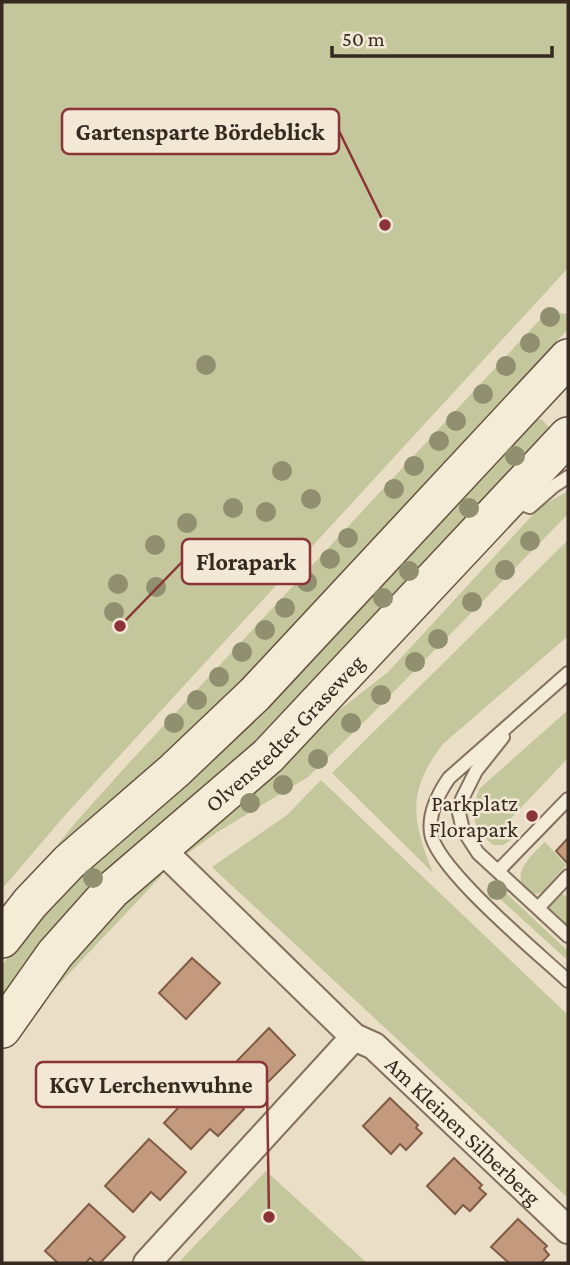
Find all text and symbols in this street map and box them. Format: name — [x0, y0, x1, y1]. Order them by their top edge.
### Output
scale bar — [332, 14, 552, 58]
text: 50 m — [342, 27, 385, 51]
callout: Gartensparte Bördeblick — [62, 109, 339, 154]
text: Gartensparte Bördeblick — [76, 118, 325, 145]
callout: Florapark — [182, 539, 310, 584]
text: Florapark — [196, 548, 297, 575]
street label: Olvenstedter Graseweg — [200, 649, 369, 817]
place label: Parkplatz Florapark — [429, 790, 518, 842]
marker: Parkplatz Florapark — [524, 808, 540, 824]
street label: Am Kleinen Silberberg — [380, 1051, 546, 1210]
callout: KGV Lerchenwuhne — [36, 1062, 267, 1107]
text: KGV Lerchenwuhne — [49, 1071, 253, 1098]

